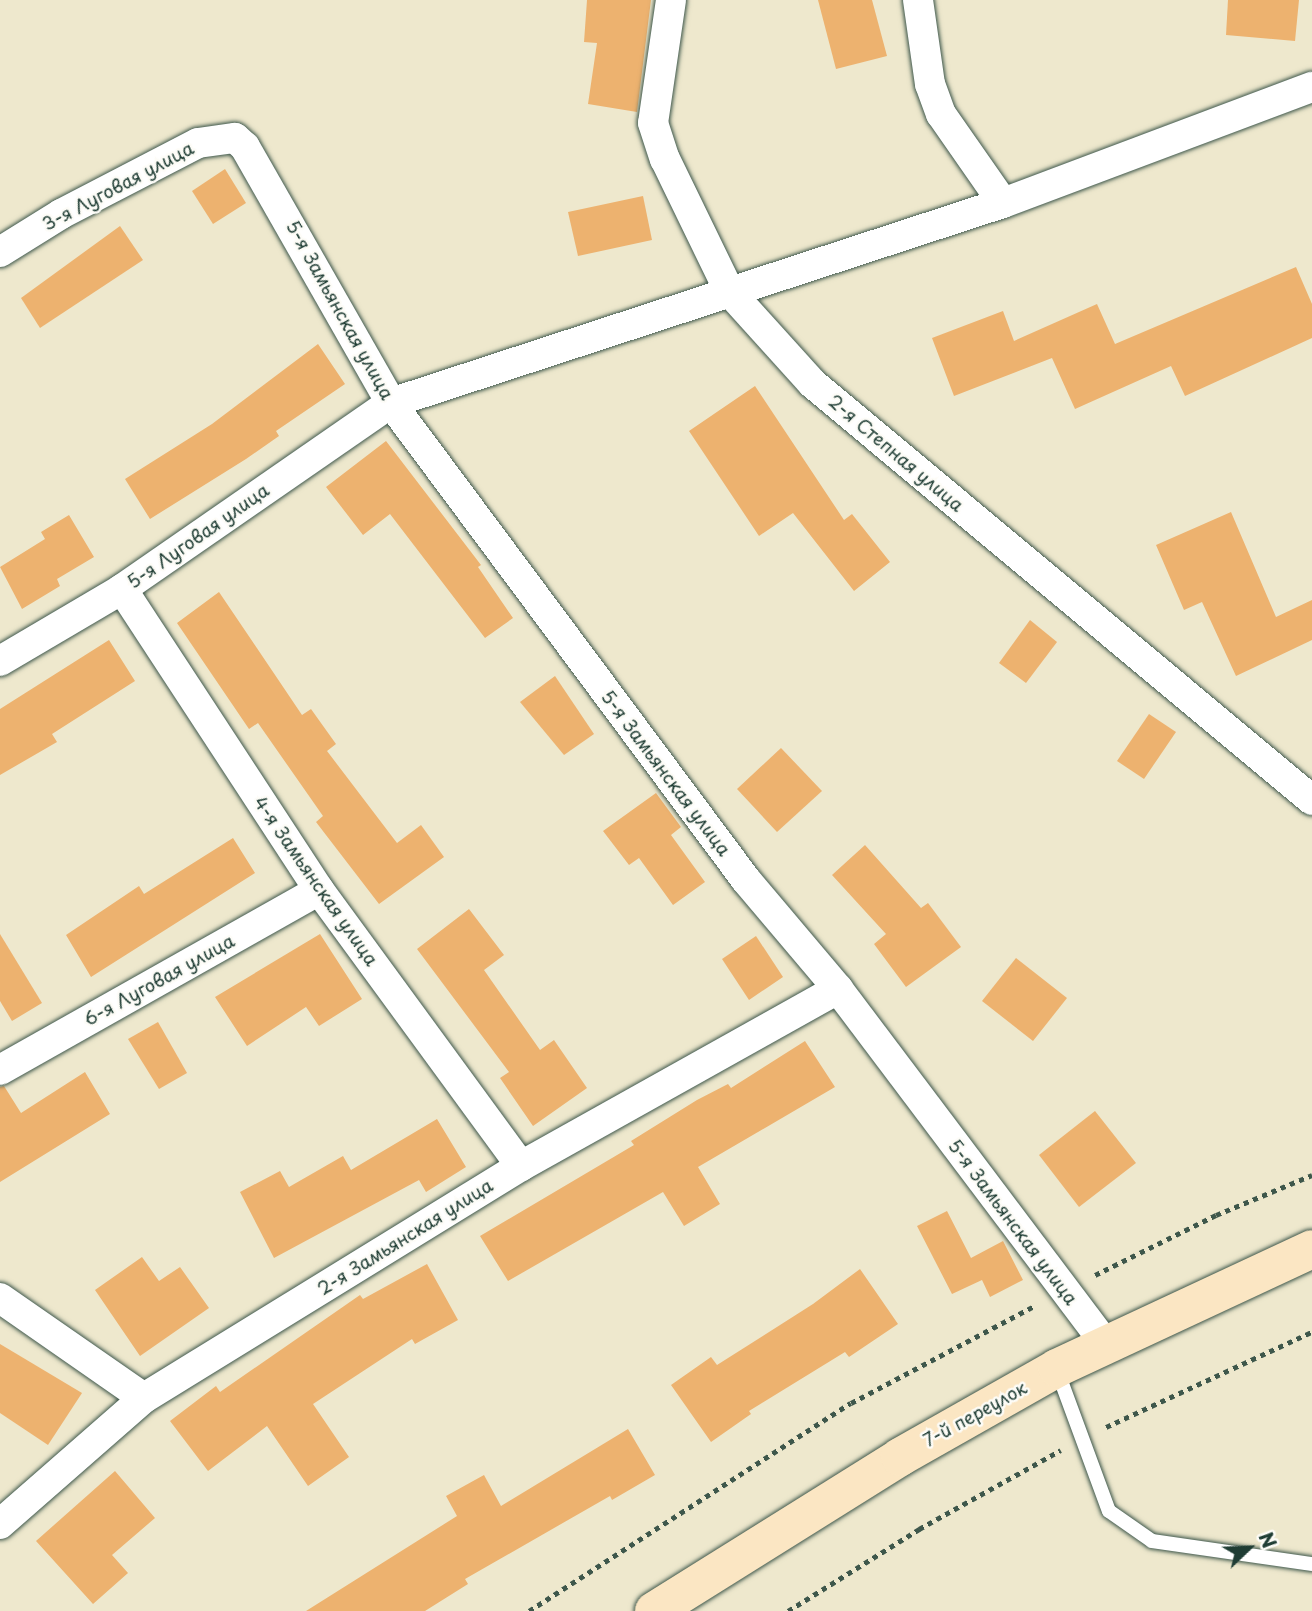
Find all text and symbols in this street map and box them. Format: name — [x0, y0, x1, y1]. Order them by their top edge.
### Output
street label: 3-я Луговая улица — [38, 137, 198, 235]
street label: 5-я Замьянская улица — [282, 217, 398, 403]
street label: 2-я Степная улица — [824, 390, 968, 516]
street label: 5-я Луговая улица — [123, 479, 273, 593]
street label: 5-я Замьянская улица — [597, 686, 735, 860]
street label: 4-я Замьянская улица — [249, 792, 383, 970]
street label: 6-я Луговая улица — [80, 929, 238, 1031]
street label: 5-я Замьянская улица — [944, 1135, 1082, 1309]
street label: 2-я Замьянская улица — [313, 1174, 497, 1300]
street label: 7-й переулок — [919, 1377, 1031, 1451]
north arrow — [1214, 1513, 1284, 1583]
text: N — [1253, 1527, 1284, 1552]

